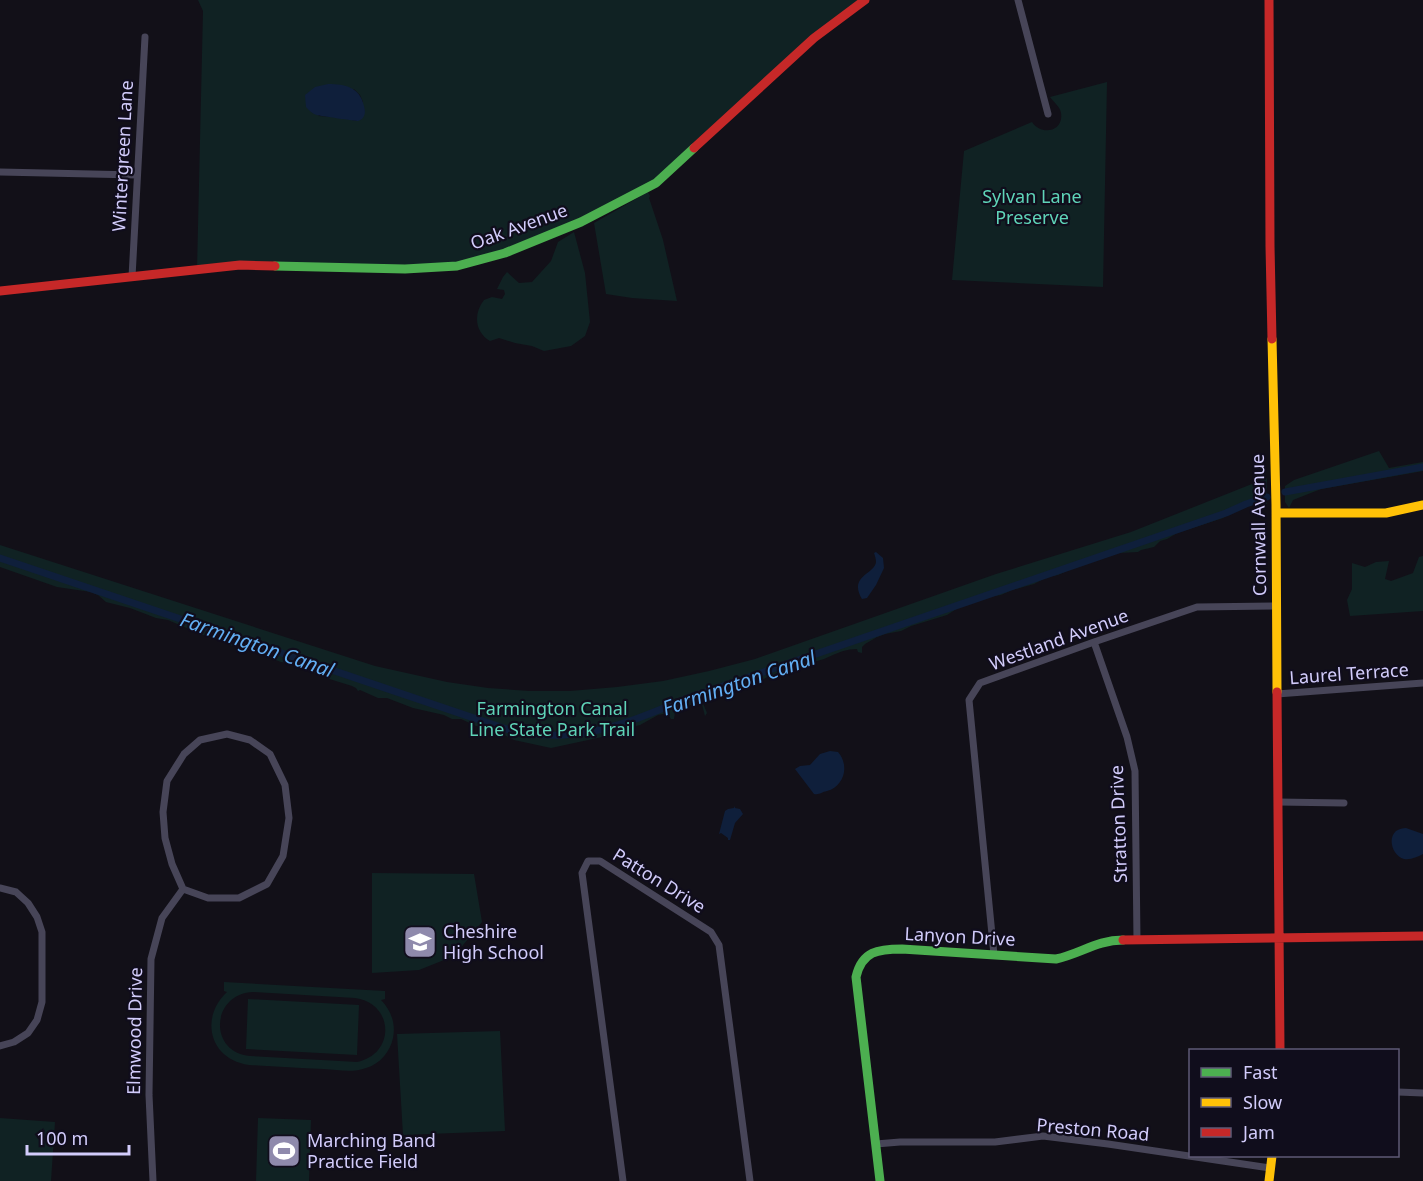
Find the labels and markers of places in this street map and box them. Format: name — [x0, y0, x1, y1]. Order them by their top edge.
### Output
place label: Cheshire High School — [443, 919, 544, 964]
school or university icon: Cheshire High School — [402, 924, 438, 960]
place label: Marching Band Practice Field — [307, 1128, 436, 1173]
sports icon: Marching Band Practice Field — [266, 1133, 302, 1169]

